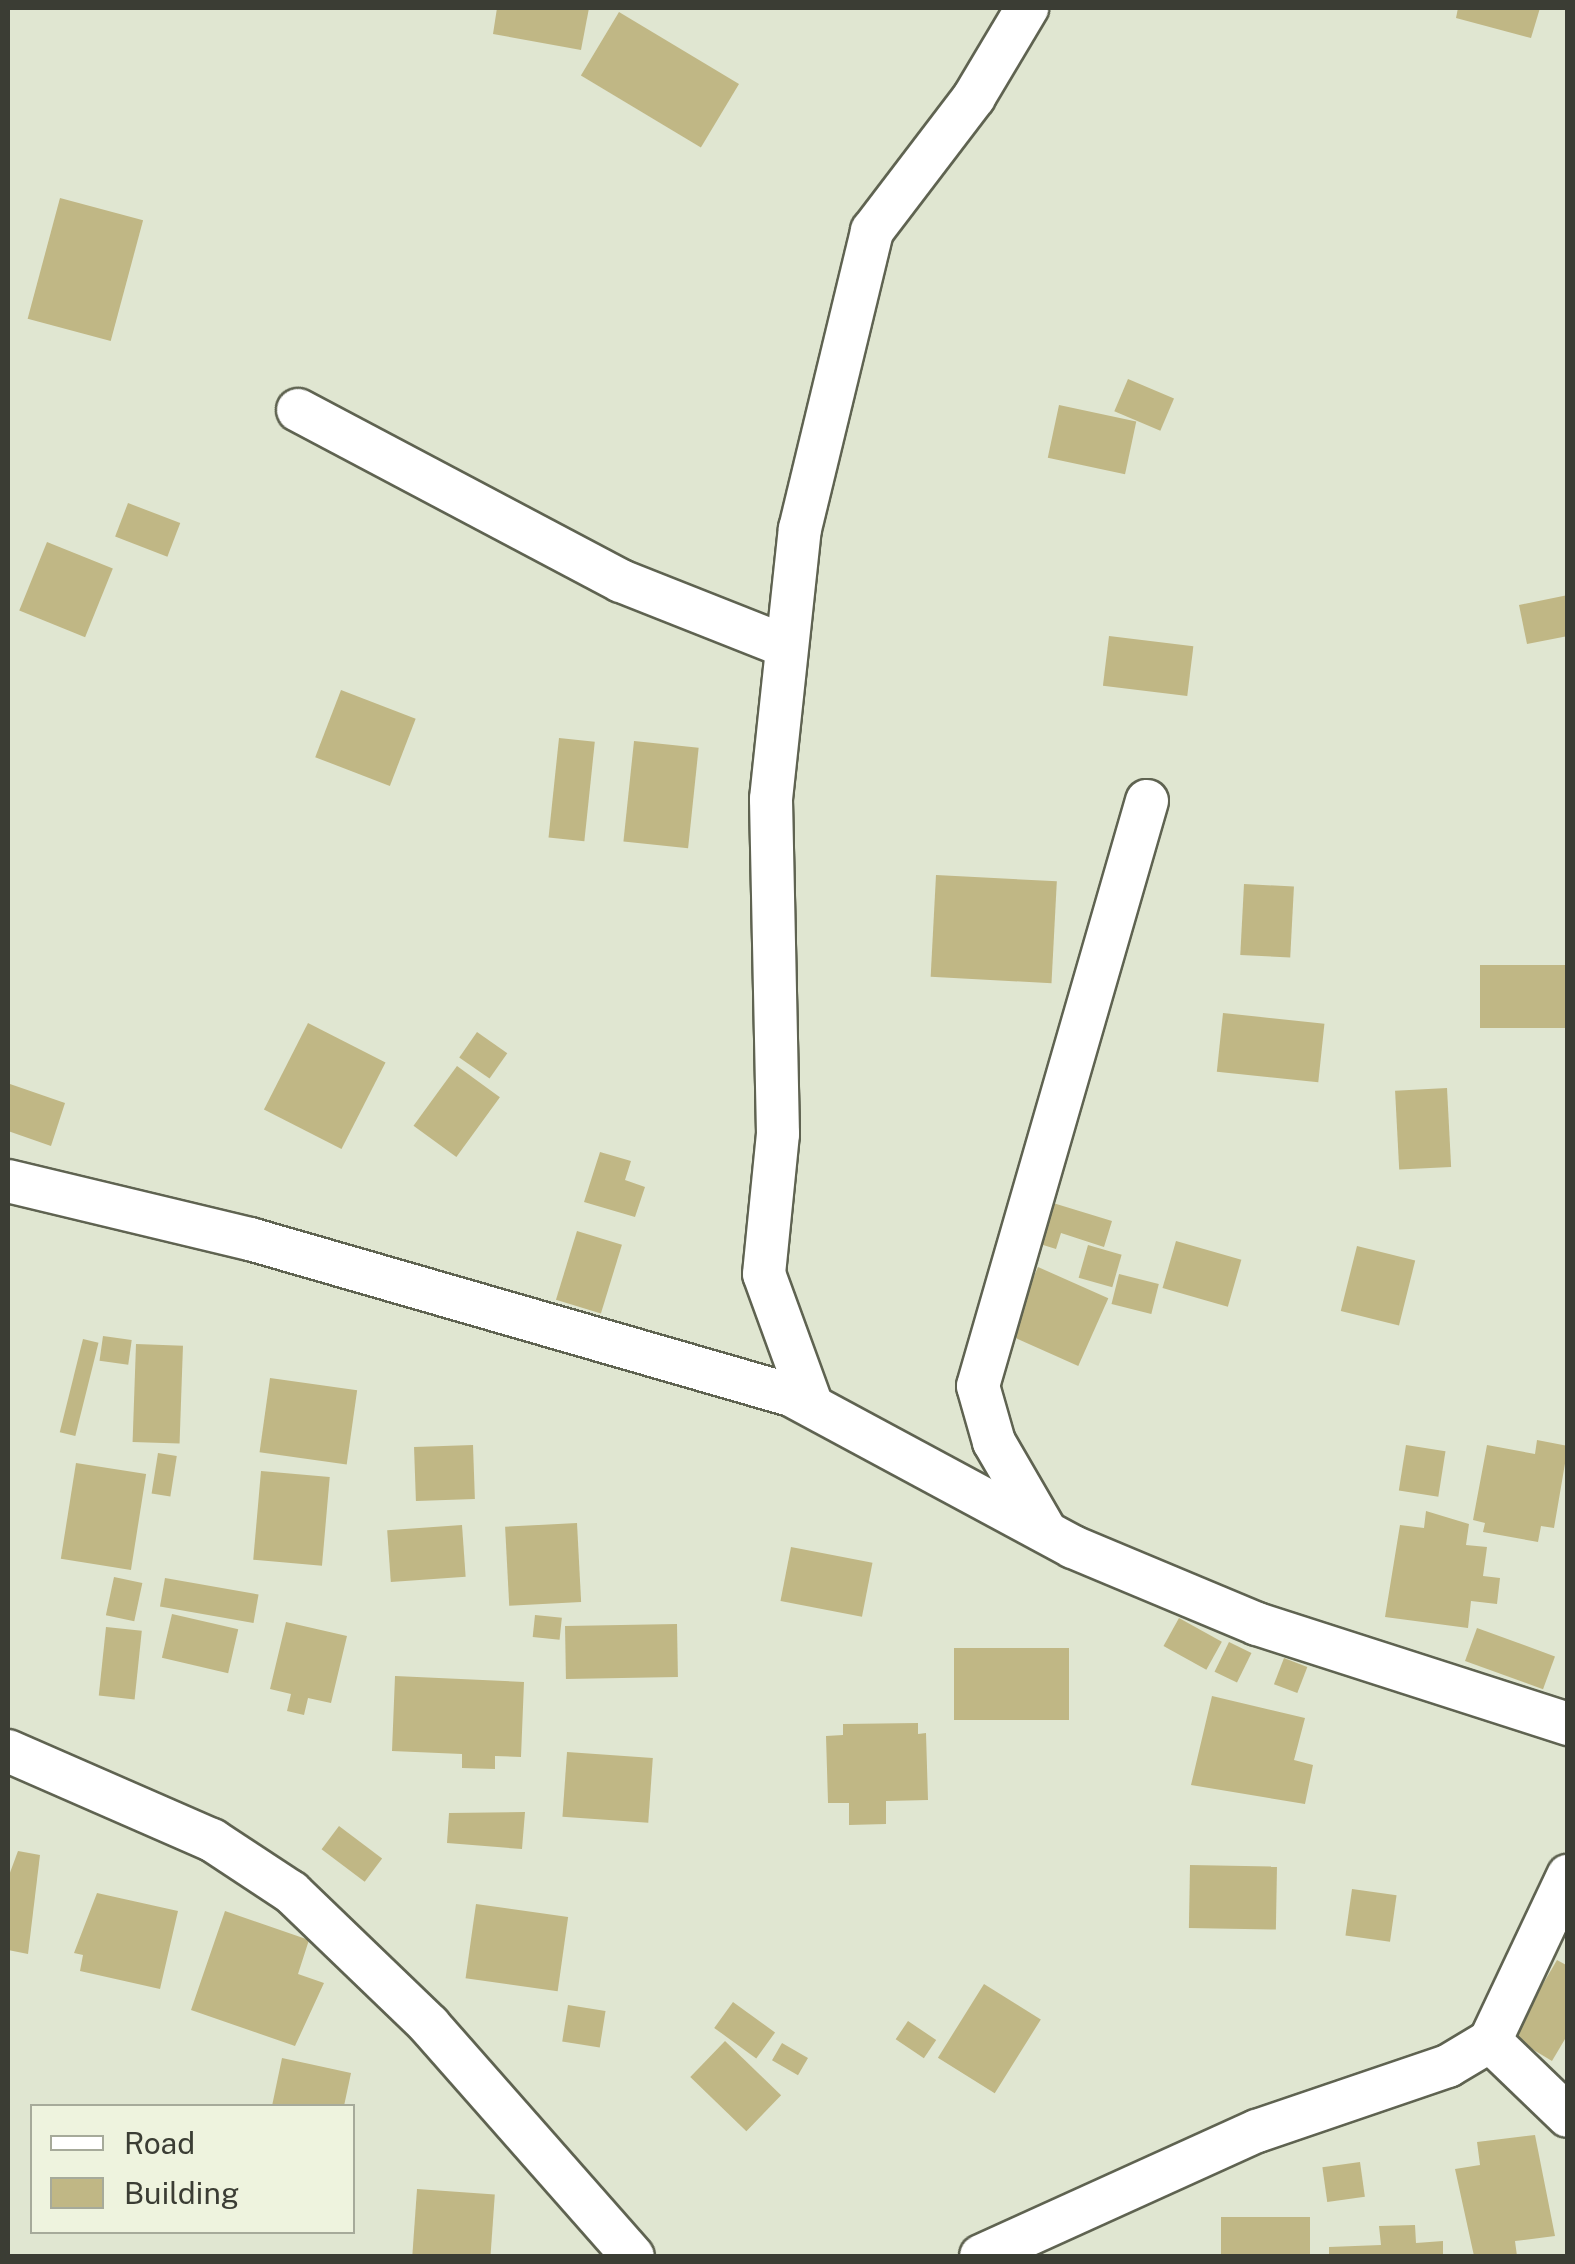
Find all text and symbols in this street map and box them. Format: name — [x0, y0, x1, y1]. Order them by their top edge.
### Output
legend — [30, 2104, 355, 2234]
text: Road — [124, 2125, 195, 2161]
text: Building — [124, 2175, 239, 2211]

